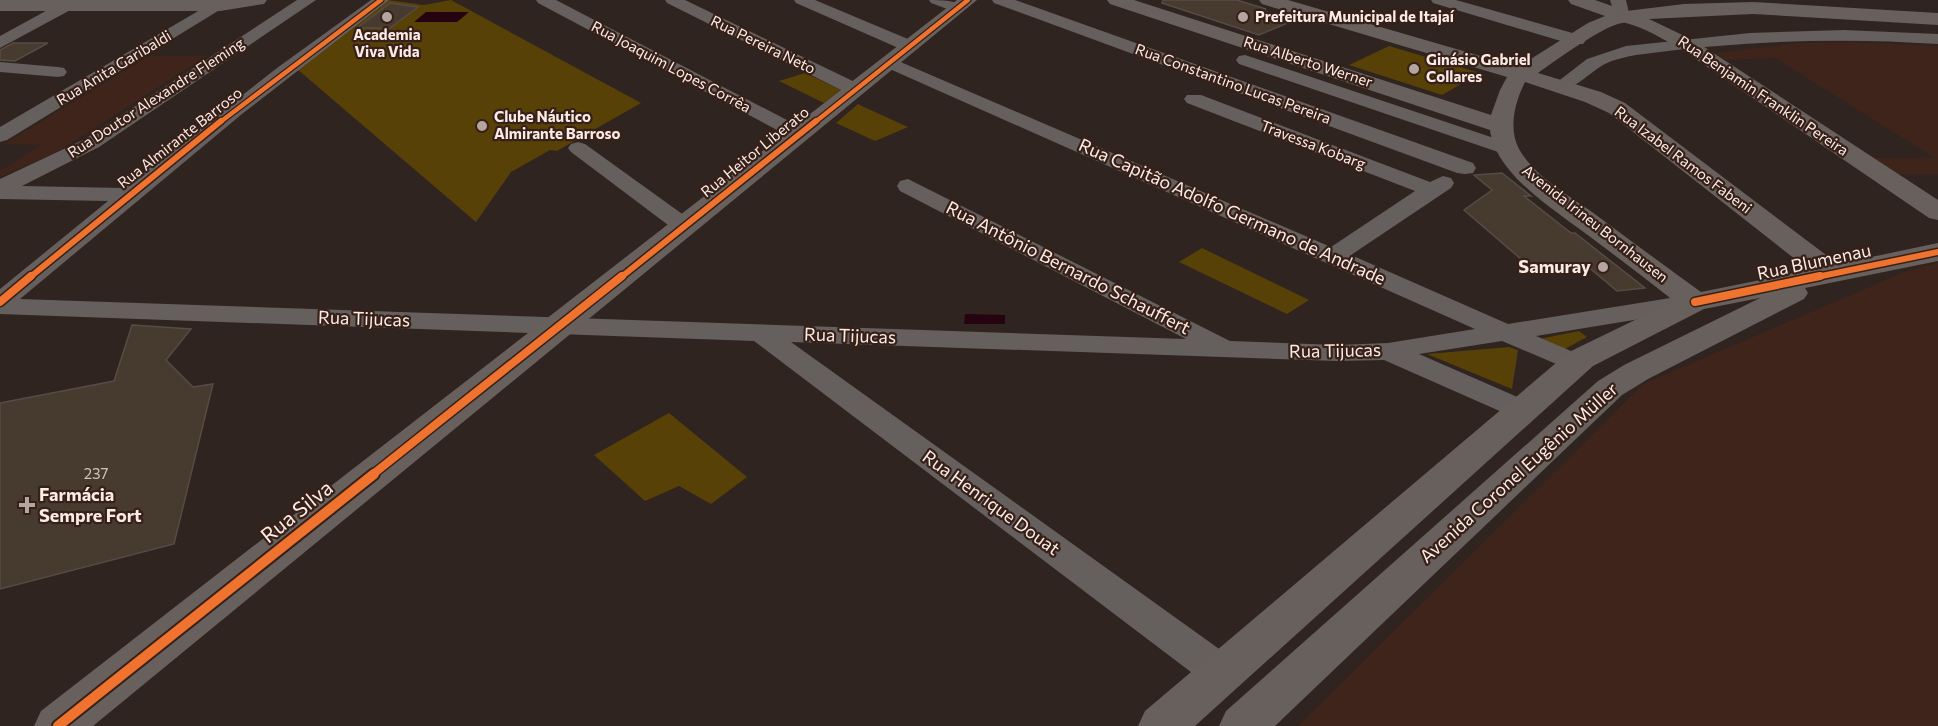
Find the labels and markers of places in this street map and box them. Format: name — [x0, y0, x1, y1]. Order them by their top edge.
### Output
place label: Prefeitura Municipal de Itajaí — [1255, 7, 1455, 25]
marker: Academia Viva Vida — [380, 10, 394, 24]
marker: Prefeitura Municipal de Itajaí — [1236, 10, 1250, 24]
place label: Academia Viva Vida — [353, 25, 421, 60]
place label: Ginásio Gabriel Collares — [1426, 50, 1531, 85]
marker: Ginásio Gabriel Collares — [1407, 62, 1421, 76]
place label: Clube Náutico Almirante Barroso — [494, 107, 621, 142]
marker: Clube Náutico Almirante Barroso — [475, 119, 489, 133]
place label: Samuray — [1518, 255, 1591, 277]
marker: Samuray — [1596, 260, 1610, 274]
place label: Farmácia Sempre Fort — [39, 483, 142, 526]
marker: Farmácia Sempre Fort — [20, 498, 34, 512]

